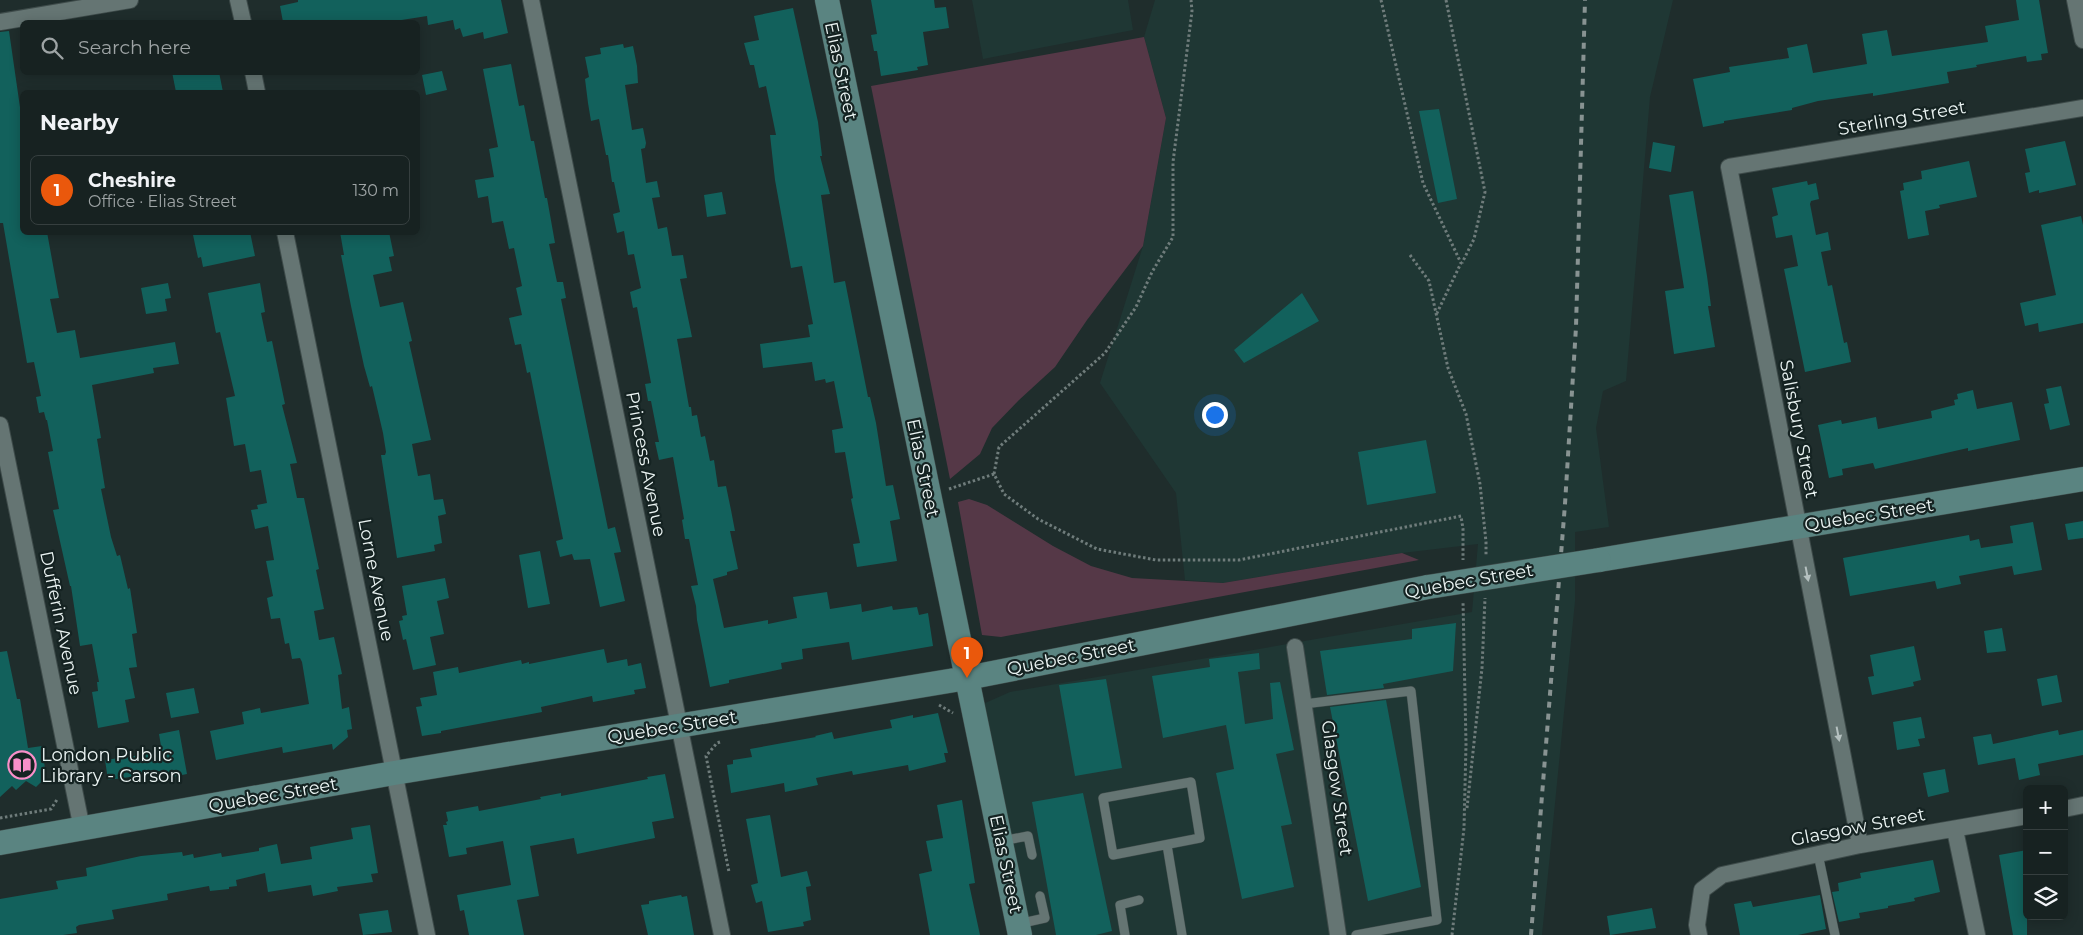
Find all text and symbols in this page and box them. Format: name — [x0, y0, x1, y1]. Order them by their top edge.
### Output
search box — [20, 20, 420, 75]
street label: Elias Street — [820, 20, 862, 122]
icon: search — [38, 34, 66, 62]
text: Search here — [78, 36, 191, 59]
street label: Sterling Street — [1836, 96, 1968, 140]
text: Nearby — [40, 110, 119, 135]
text: Cheshire — [88, 169, 176, 192]
text: 1 — [54, 181, 60, 200]
text: 130 m — [352, 181, 399, 200]
text: Office · Elias Street — [88, 192, 237, 211]
street label: Salisbury Street — [1775, 358, 1823, 500]
street label: Princess Avenue — [621, 389, 671, 539]
your location — [1202, 402, 1228, 428]
street label: Elias Street — [902, 417, 944, 519]
street label: Quebec Street — [1803, 494, 1935, 536]
street label: Lorne Avenue — [353, 517, 399, 643]
street label: Dufferin Avenue — [35, 549, 87, 697]
street label: Quebec Street — [1403, 559, 1535, 603]
one-way arrow — [1803, 567, 1811, 582]
street label: Quebec Street — [1005, 634, 1137, 680]
pin: 1 — [951, 637, 983, 678]
street label: Quebec Street — [606, 706, 738, 748]
street label: Glasgow Street — [1317, 719, 1357, 857]
one-way arrow — [1835, 726, 1843, 742]
place label: London Public Library - Carson — [41, 744, 182, 787]
library icon: London Public Library - Carson — [7, 750, 37, 780]
street label: Quebec Street — [207, 773, 339, 817]
map controls — [2023, 785, 2068, 920]
button: + — [2023, 785, 2068, 830]
street label: Glasgow Street — [1789, 803, 1927, 851]
street label: Elias Street — [985, 813, 1027, 915]
button: − — [2023, 830, 2068, 875]
button: layers — [2023, 875, 2068, 920]

